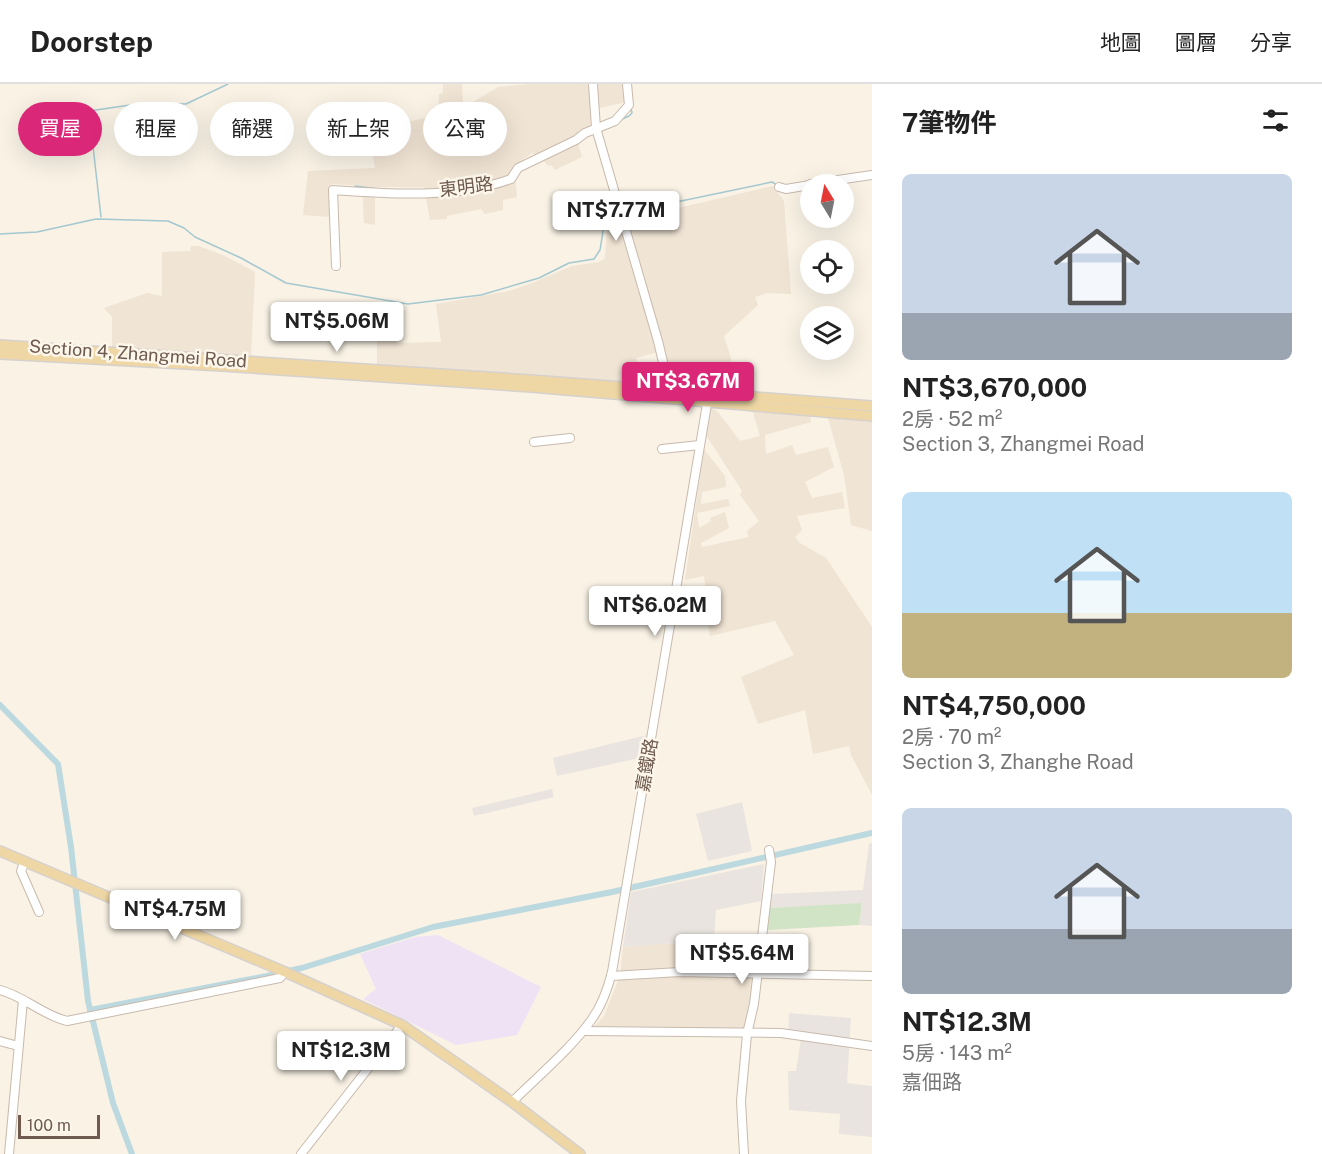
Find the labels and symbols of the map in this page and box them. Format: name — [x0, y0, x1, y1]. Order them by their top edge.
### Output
street label: 東明路 — [438, 173, 494, 200]
north arrow — [800, 174, 854, 228]
pin: NT$7.77M — [554, 191, 678, 242]
pin: NT$5.06M — [275, 302, 399, 353]
street label: Section 4, Zhangmei Road — [28, 335, 248, 372]
pin: NT$3.67M — [626, 362, 750, 413]
pin: NT$6.02M — [593, 586, 717, 637]
street label: 嘉鐵路 — [631, 737, 662, 793]
pin: NT$4.75M — [113, 890, 237, 941]
pin: NT$5.64M — [680, 934, 804, 985]
pin: NT$12.3M — [279, 1031, 403, 1082]
scale bar — [18, 1112, 100, 1140]

